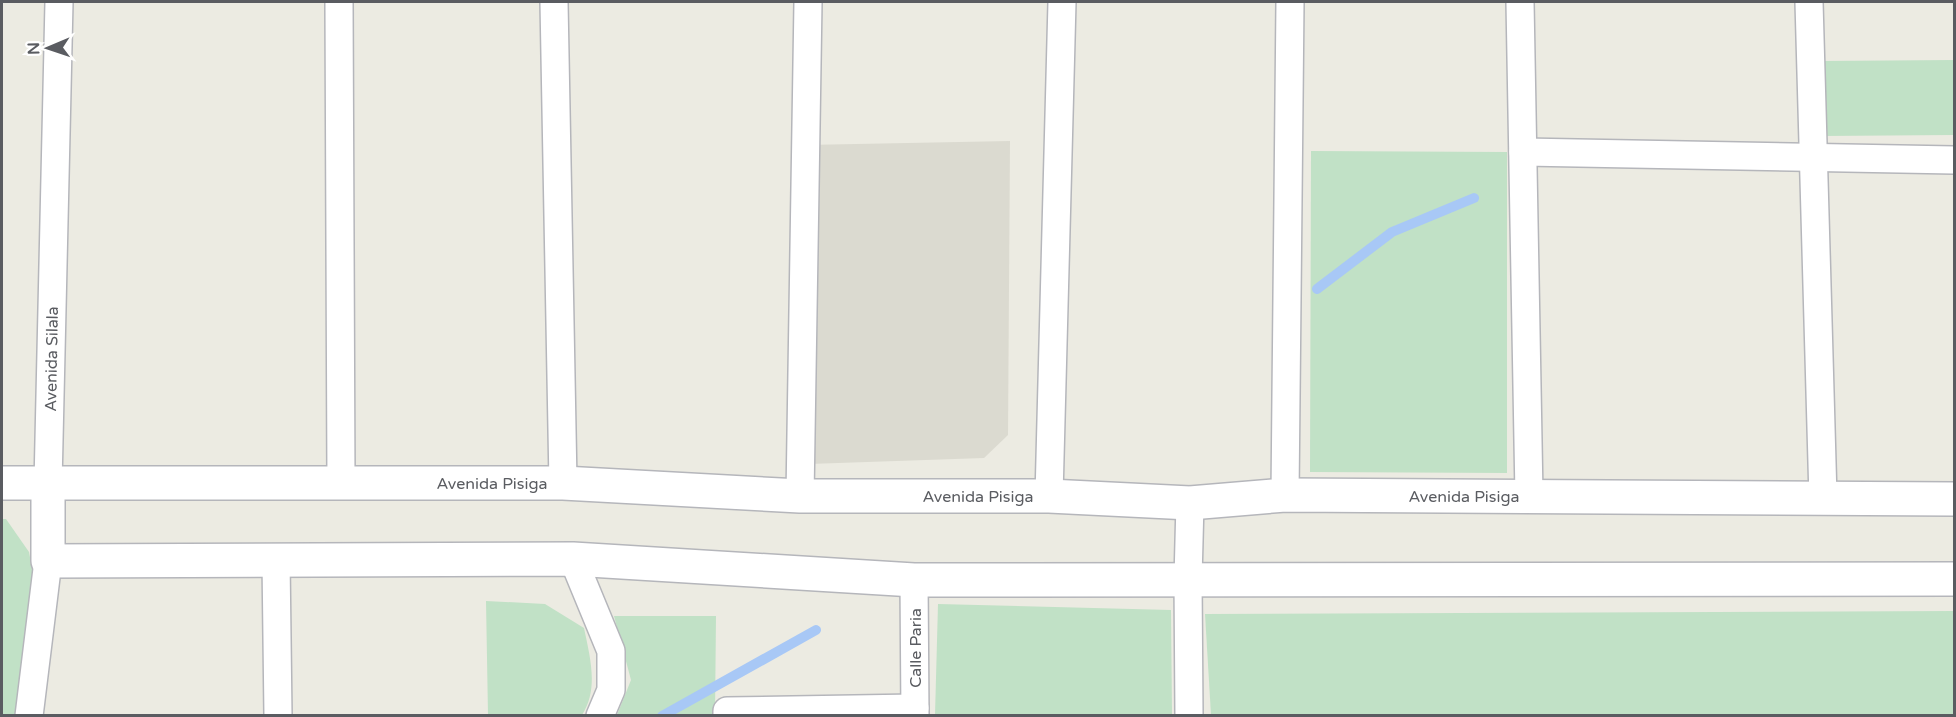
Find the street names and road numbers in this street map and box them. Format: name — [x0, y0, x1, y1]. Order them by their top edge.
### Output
street label: Avenida Silala — [41, 306, 63, 412]
street label: Avenida Pisiga — [436, 474, 548, 494]
street label: Avenida Pisiga — [922, 487, 1034, 507]
street label: Avenida Pisiga — [1408, 487, 1520, 507]
street label: Calle Paria — [906, 608, 926, 688]

